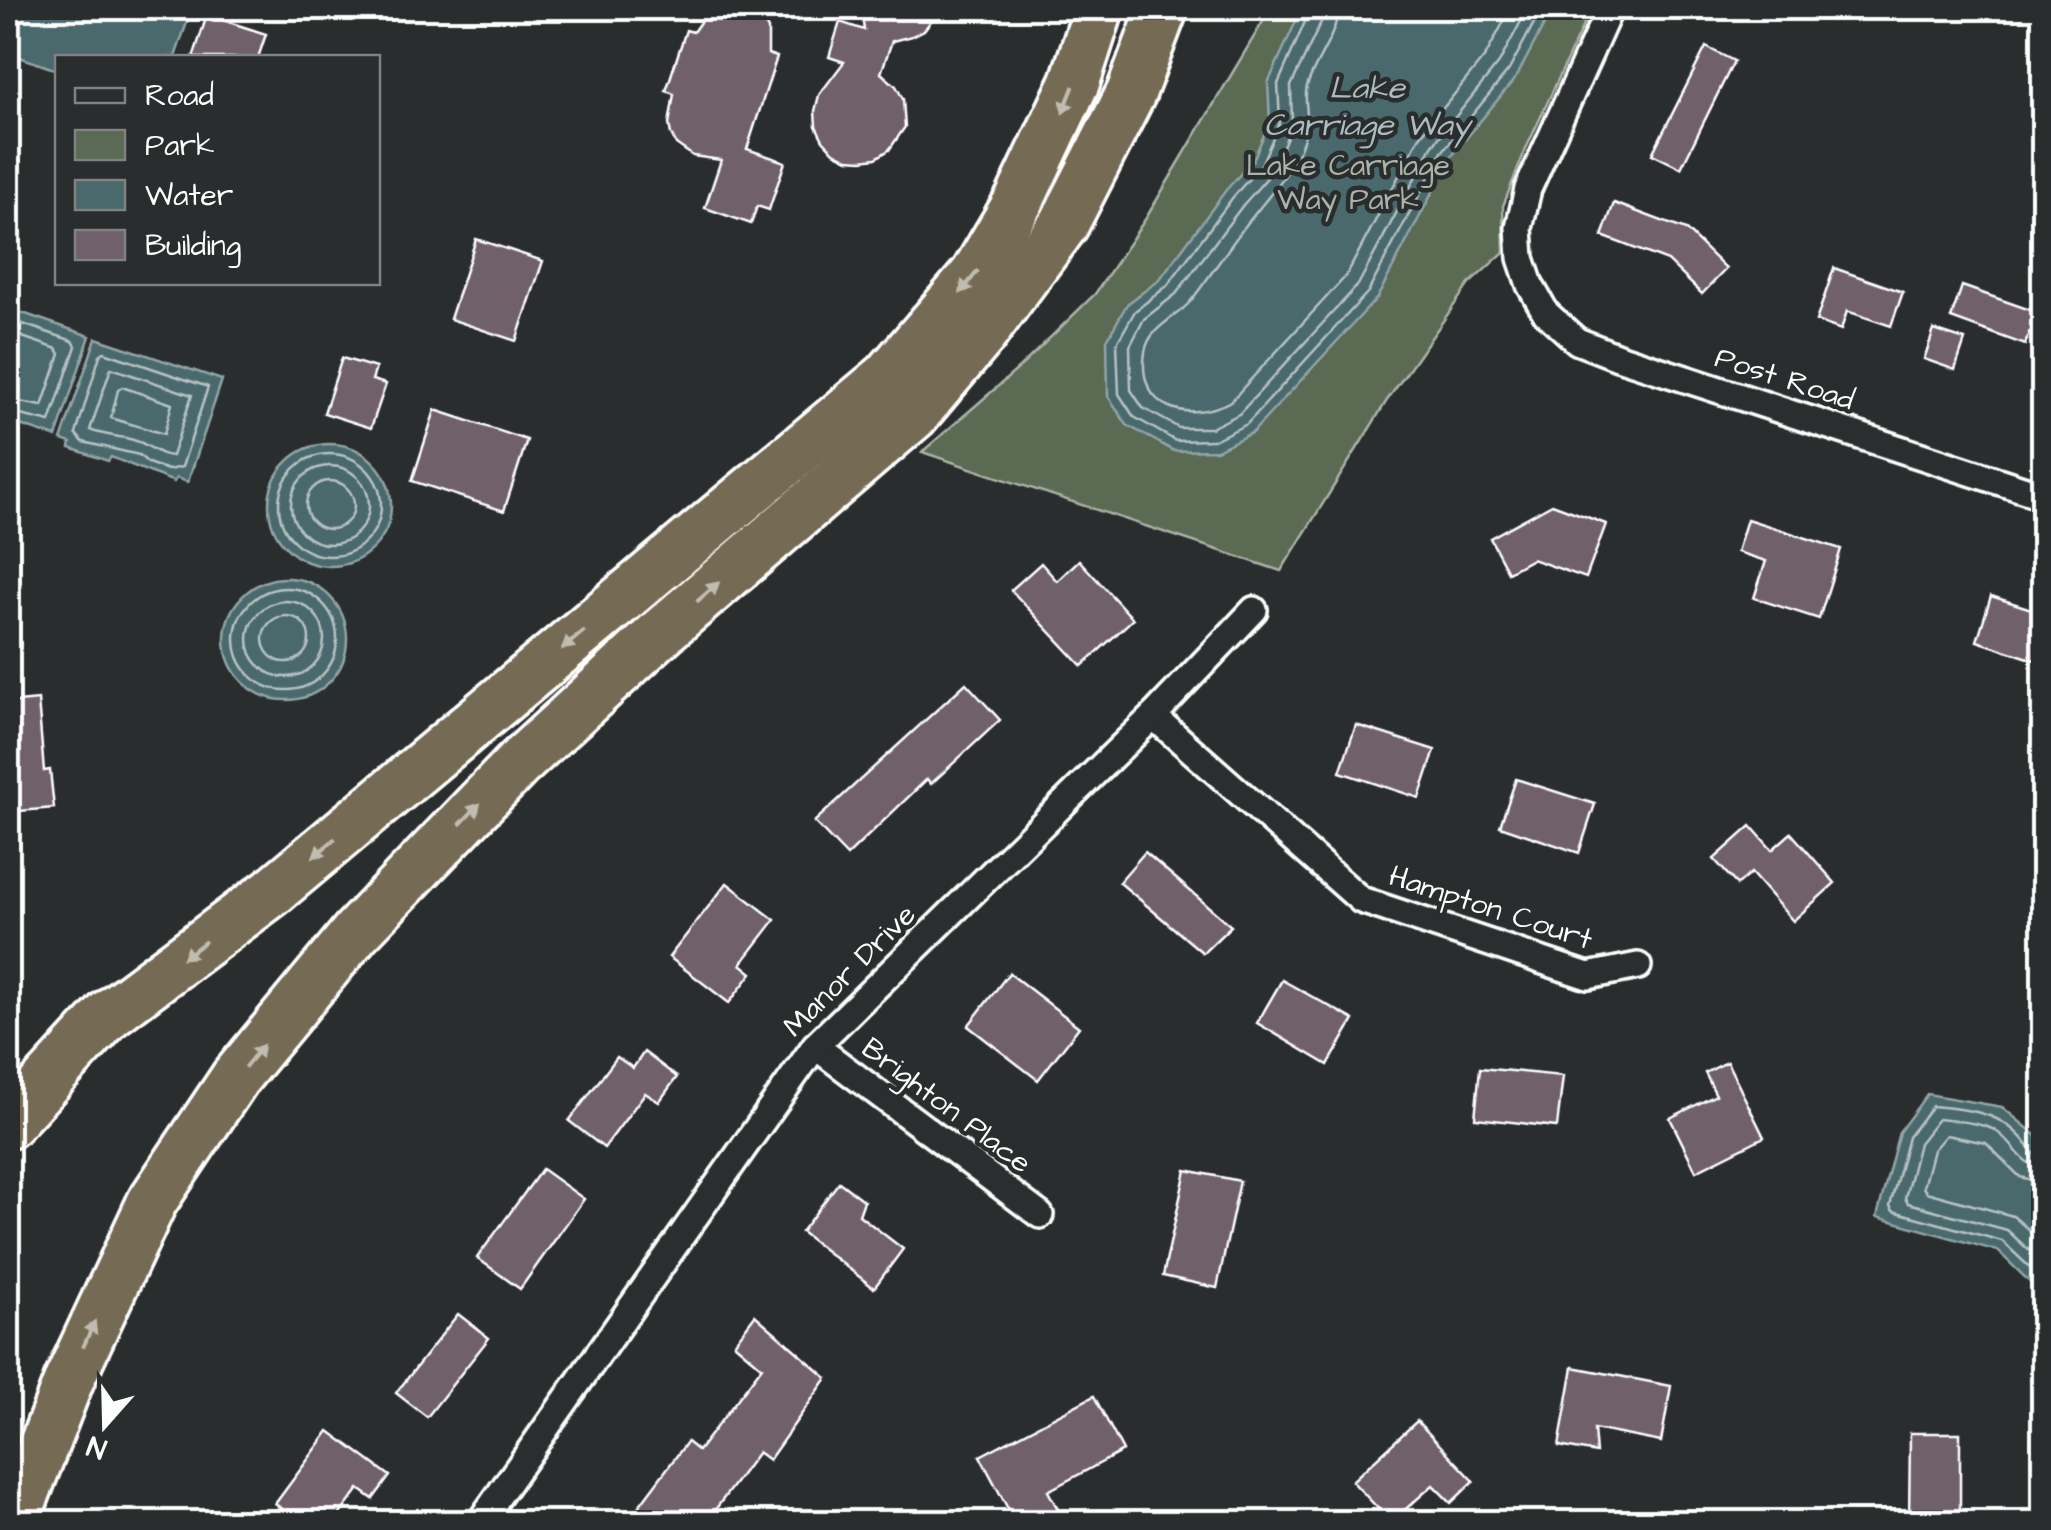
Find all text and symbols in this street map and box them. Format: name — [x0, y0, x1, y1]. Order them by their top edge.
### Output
legend — [55, 55, 380, 285]
water label: Lake Carriage Way — [1264, 66, 1473, 149]
text: Road — [145, 75, 214, 117]
one-way arrow — [1060, 85, 1076, 115]
text: Park — [145, 125, 214, 167]
park label: Lake Carriage Way Park — [1246, 145, 1450, 222]
text: Water — [145, 175, 233, 217]
text: Building — [145, 225, 241, 268]
one-way arrow — [959, 269, 980, 295]
street label: Post Road — [1710, 337, 1860, 421]
one-way arrow — [696, 582, 721, 604]
one-way arrow — [560, 628, 585, 650]
one-way arrow — [458, 802, 482, 826]
one-way arrow — [311, 837, 336, 859]
street label: Hampton Court — [1384, 855, 1598, 961]
street label: Manor Drive — [774, 895, 926, 1047]
one-way arrow — [181, 940, 207, 960]
street label: Brighton Place — [852, 1028, 1040, 1184]
one-way arrow — [243, 1043, 264, 1068]
one-way arrow — [81, 1319, 97, 1349]
north arrow — [55, 1375, 155, 1475]
text: N — [82, 1426, 112, 1468]

